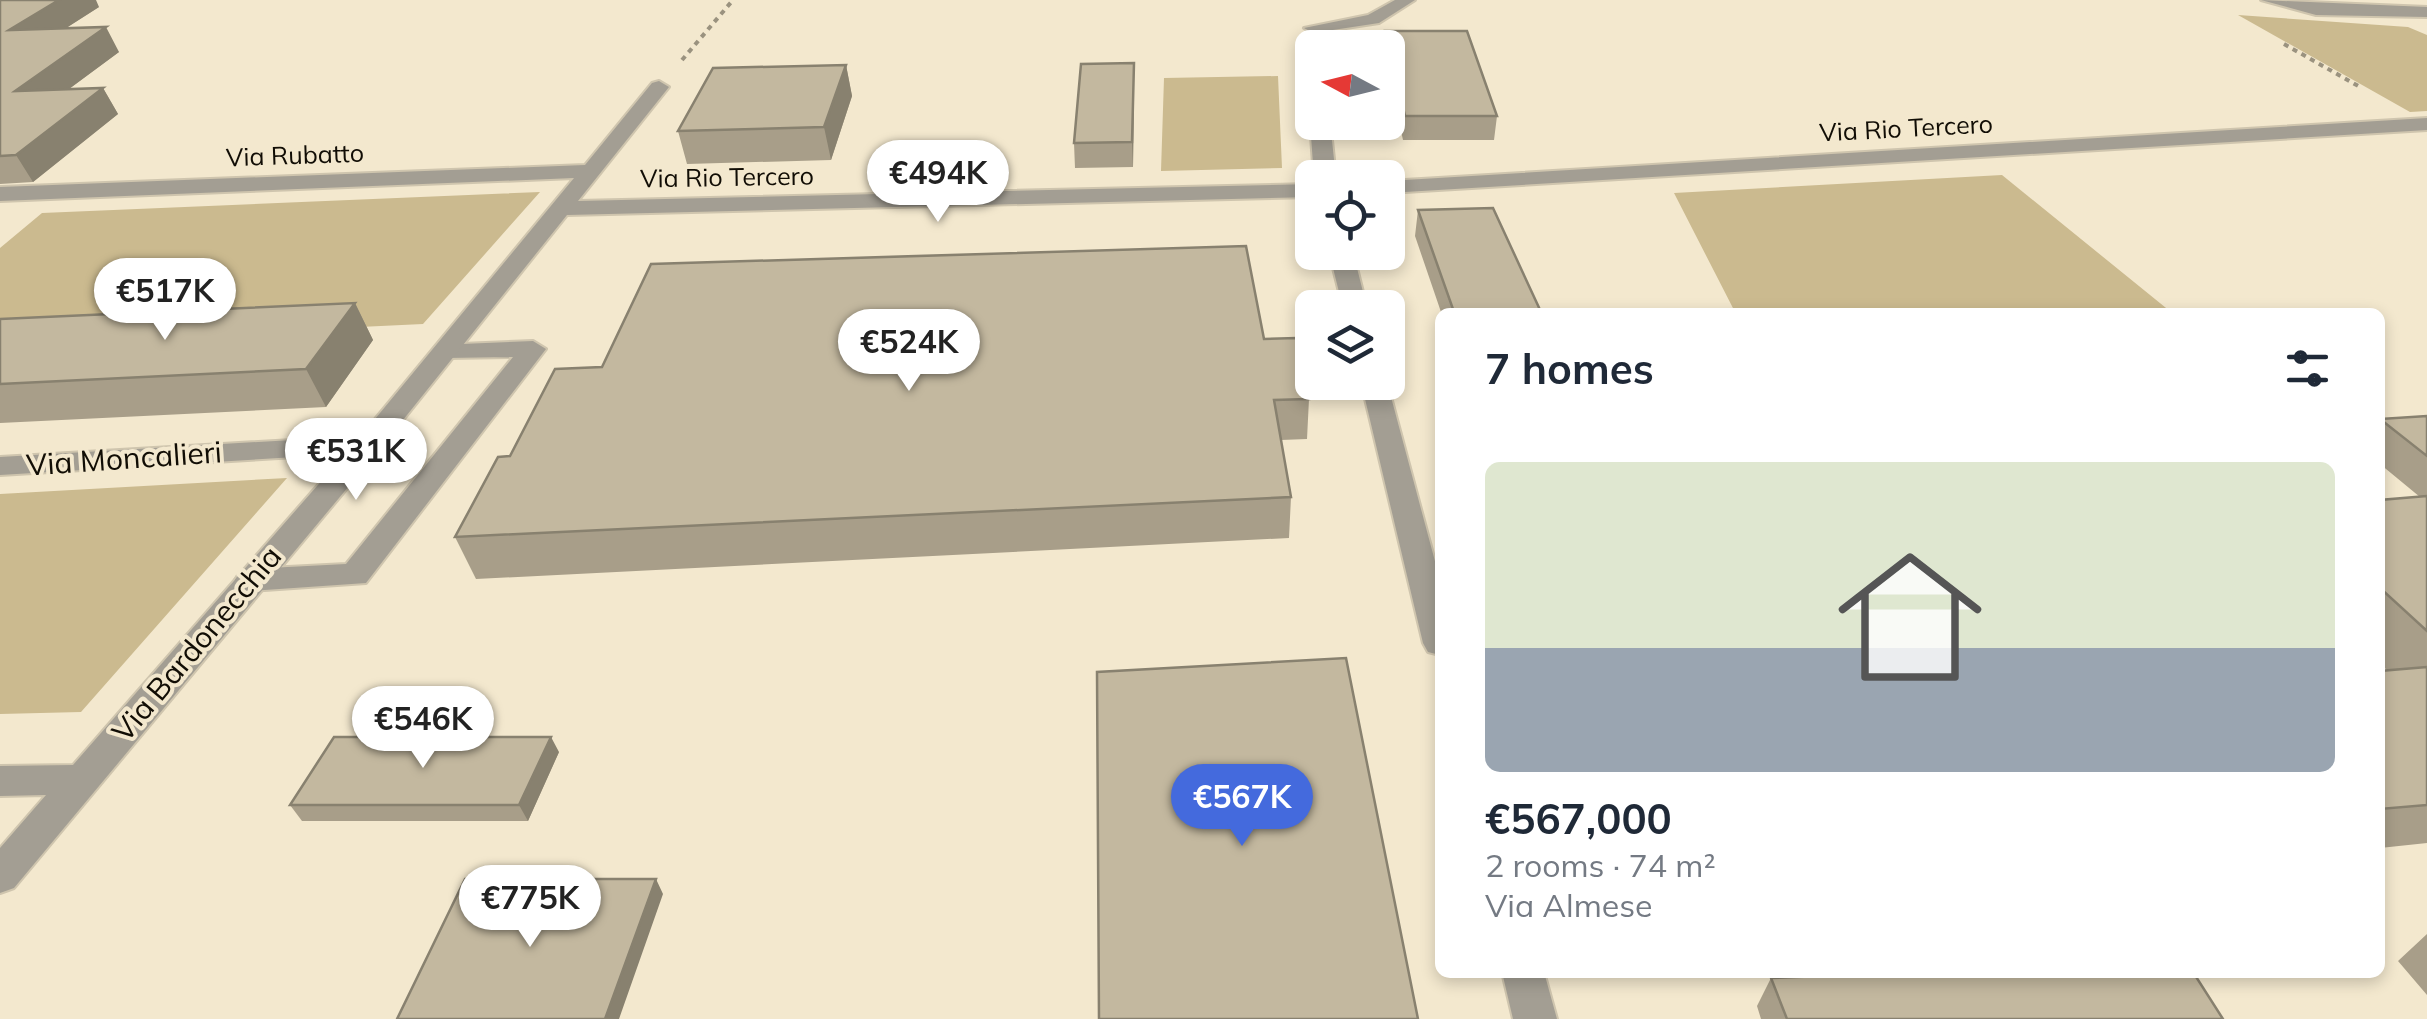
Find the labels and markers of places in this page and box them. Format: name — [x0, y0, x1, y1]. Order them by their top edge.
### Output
pin: €494K — [868, 140, 1008, 225]
pin: €517K — [95, 258, 235, 343]
pin: €524K — [839, 309, 979, 394]
pin: €531K — [286, 418, 426, 503]
pin: €546K — [353, 686, 493, 771]
pin: €567K — [1172, 764, 1312, 849]
pin: €775K — [460, 865, 600, 950]

